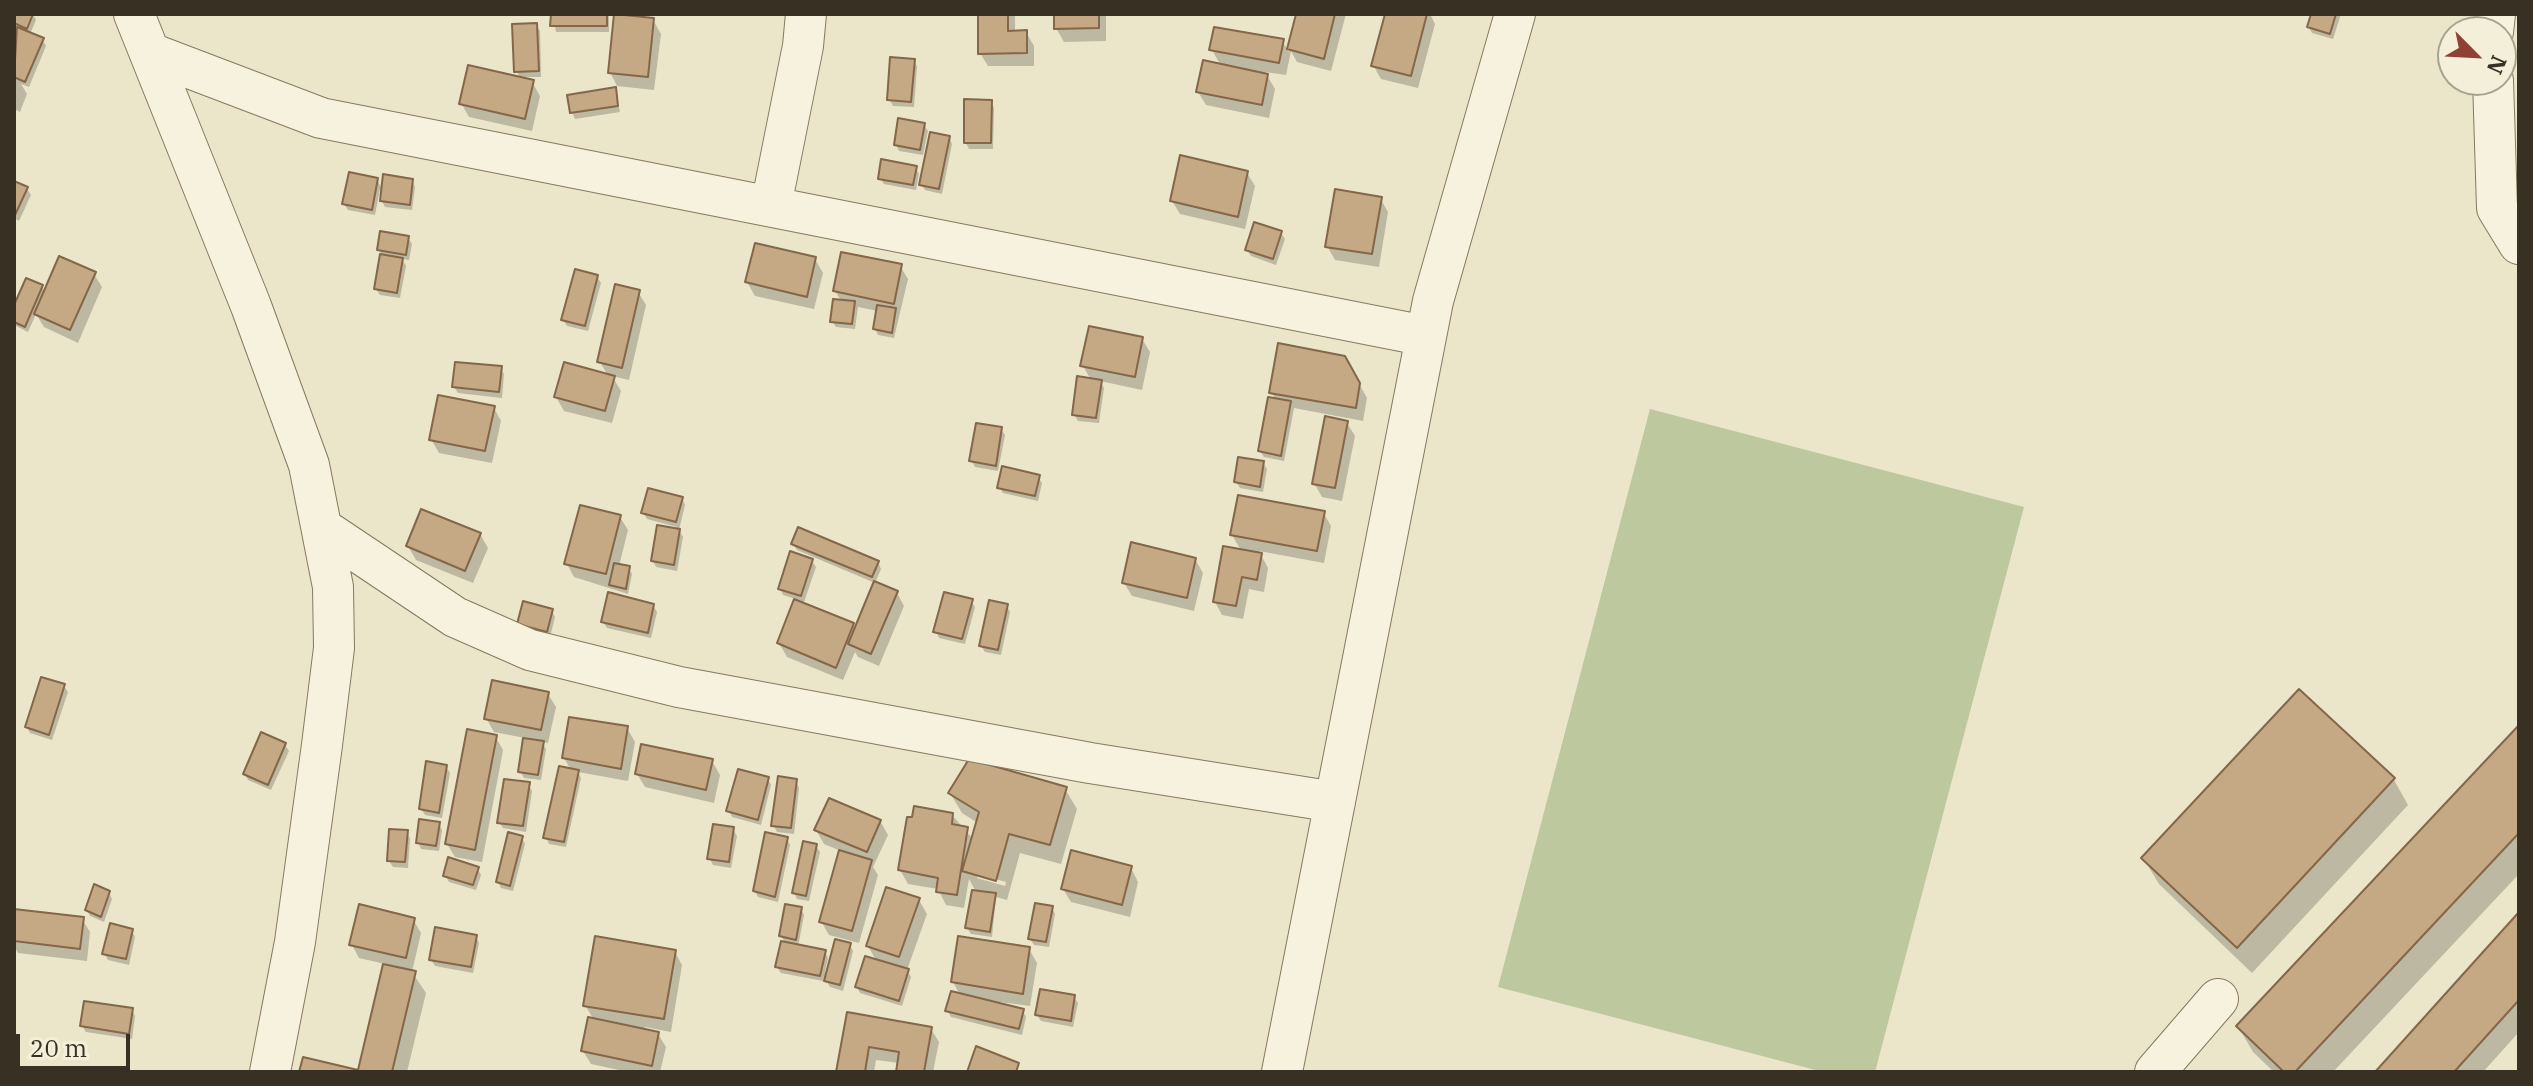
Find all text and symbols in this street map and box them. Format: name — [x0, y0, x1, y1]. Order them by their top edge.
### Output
north arrow — [2437, 16, 2517, 96]
text: N — [2481, 51, 2514, 79]
scale bar — [20, 1018, 134, 1068]
text: 20 m — [30, 1032, 87, 1064]

